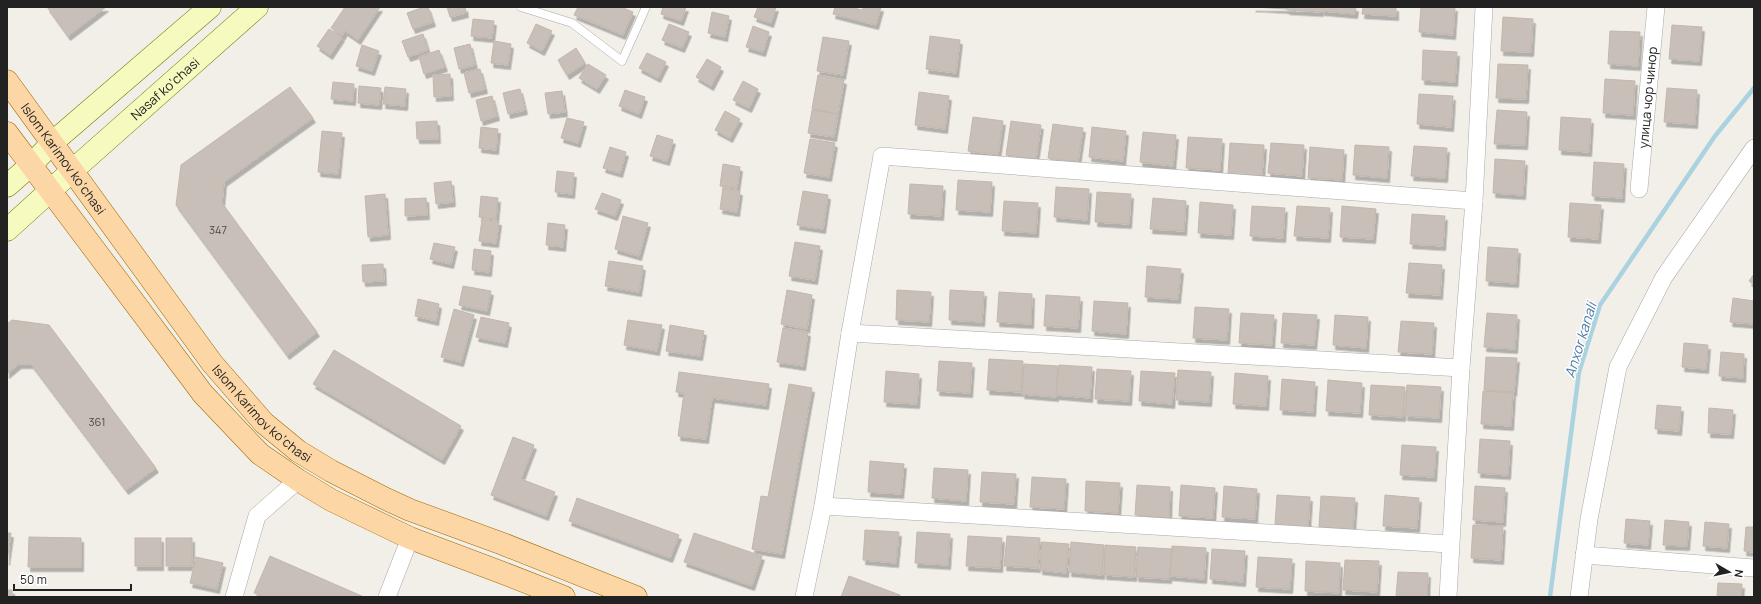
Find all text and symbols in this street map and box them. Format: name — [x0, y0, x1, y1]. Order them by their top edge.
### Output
street label: улица чор чинор — [1634, 45, 1661, 149]
street label: Nasaf ko‘chasi — [127, 53, 203, 124]
street label: Islom Karimov ko‘chasi — [17, 99, 110, 218]
house number: 347 — [209, 222, 227, 237]
water label: Anxor kanali — [1560, 298, 1601, 380]
street label: Islom Karimov ko‘chasi — [208, 361, 315, 466]
house number: 361 — [88, 414, 106, 429]
north arrow — [1709, 552, 1749, 592]
scale bar — [14, 566, 131, 592]
text: N — [1731, 569, 1747, 579]
text: 50 m — [20, 571, 47, 588]

